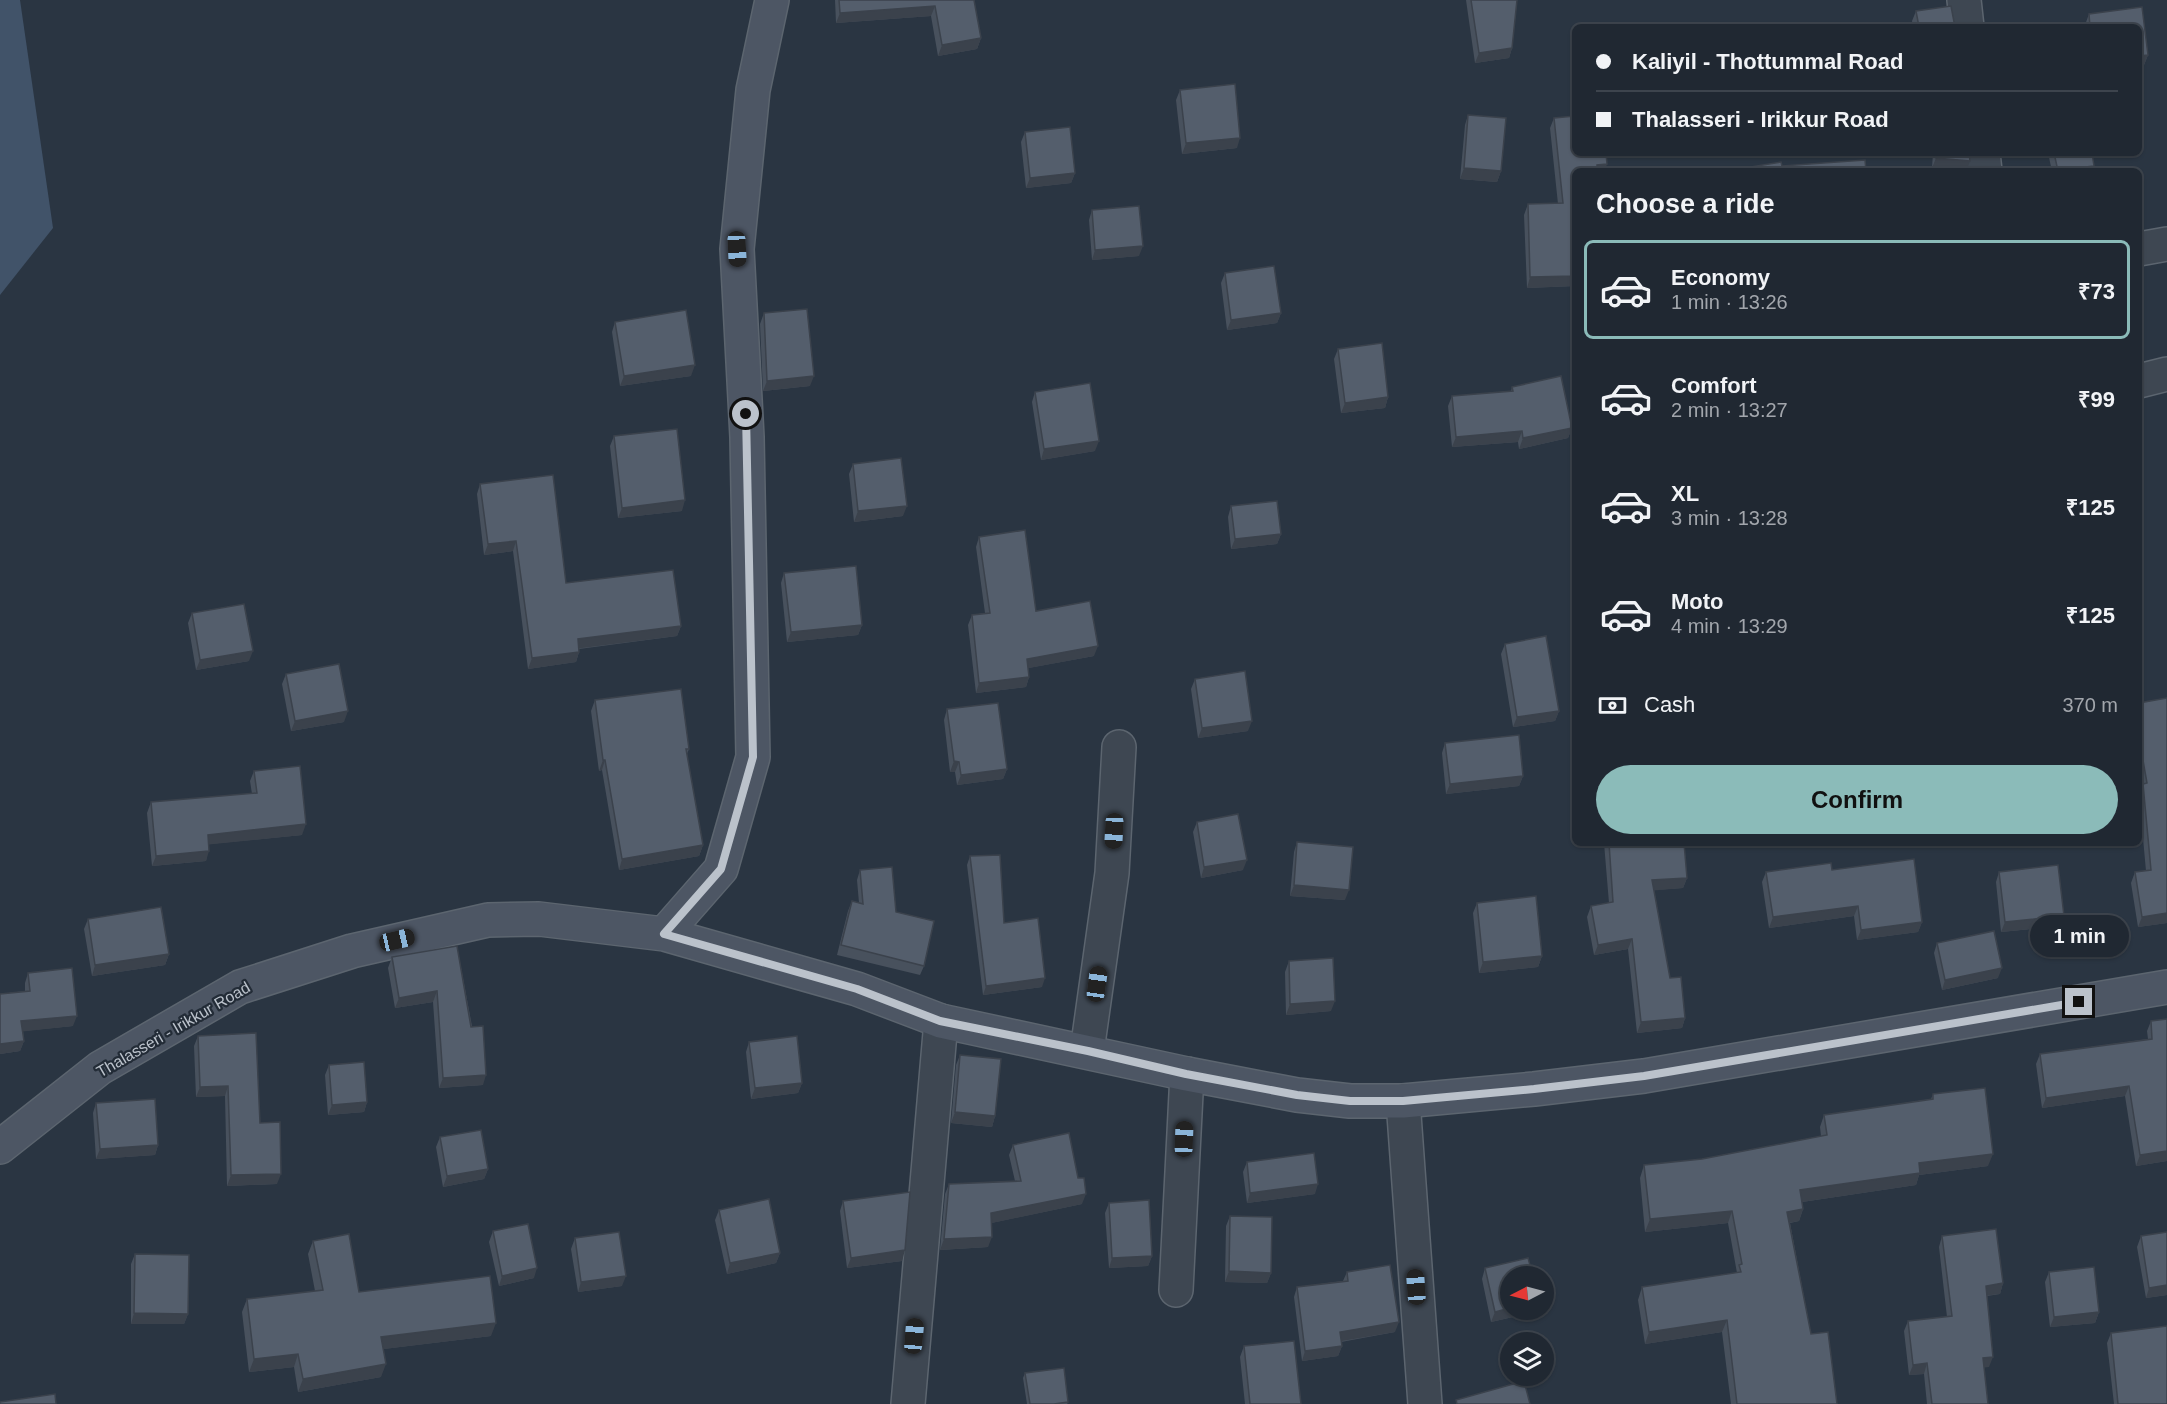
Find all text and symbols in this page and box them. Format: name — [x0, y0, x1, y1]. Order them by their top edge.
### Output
text: Kaliyil - Thottummal Road — [1632, 49, 1903, 74]
text: Thalasseri - Irikkur Road — [1632, 107, 1889, 132]
text: Choose a ride — [1596, 189, 1775, 219]
car — [727, 231, 747, 267]
icon: car — [1599, 263, 1653, 317]
text: Economy — [1671, 265, 1770, 290]
text: ₹73 — [2078, 279, 2115, 304]
text: 1 min · 13:26 — [1671, 291, 1788, 313]
icon: car — [1599, 371, 1653, 425]
text: Comfort — [1671, 373, 1757, 398]
text: ₹99 — [2078, 387, 2115, 412]
text: 2 min · 13:27 — [1671, 399, 1788, 421]
route start — [732, 400, 759, 427]
icon: car — [1599, 479, 1653, 533]
text: XL — [1671, 481, 1699, 506]
text: ₹125 — [2066, 495, 2115, 520]
text: 3 min · 13:28 — [1671, 507, 1788, 529]
icon: car — [1599, 587, 1653, 641]
text: Moto — [1671, 589, 1724, 614]
text: ₹125 — [2066, 603, 2115, 628]
text: 4 min · 13:29 — [1671, 615, 1788, 637]
icon: cash — [1596, 689, 1629, 722]
text: Cash — [1644, 692, 1695, 717]
text: 370 m — [2062, 694, 2118, 716]
button: Confirm — [1596, 765, 2118, 834]
car — [1104, 813, 1124, 849]
callout: 1 min — [2030, 915, 2128, 957]
text: 1 min — [2053, 925, 2106, 947]
car — [377, 927, 417, 953]
car — [1086, 965, 1108, 1003]
street label: Thalasseri - Irikkur Road — [94, 979, 253, 1080]
route end — [2065, 988, 2092, 1015]
car — [1174, 1121, 1194, 1157]
north arrow — [1500, 1266, 1554, 1320]
map controls — [1500, 1266, 1554, 1386]
car — [1406, 1268, 1426, 1306]
car — [903, 1317, 925, 1355]
button: layers — [1500, 1332, 1554, 1386]

